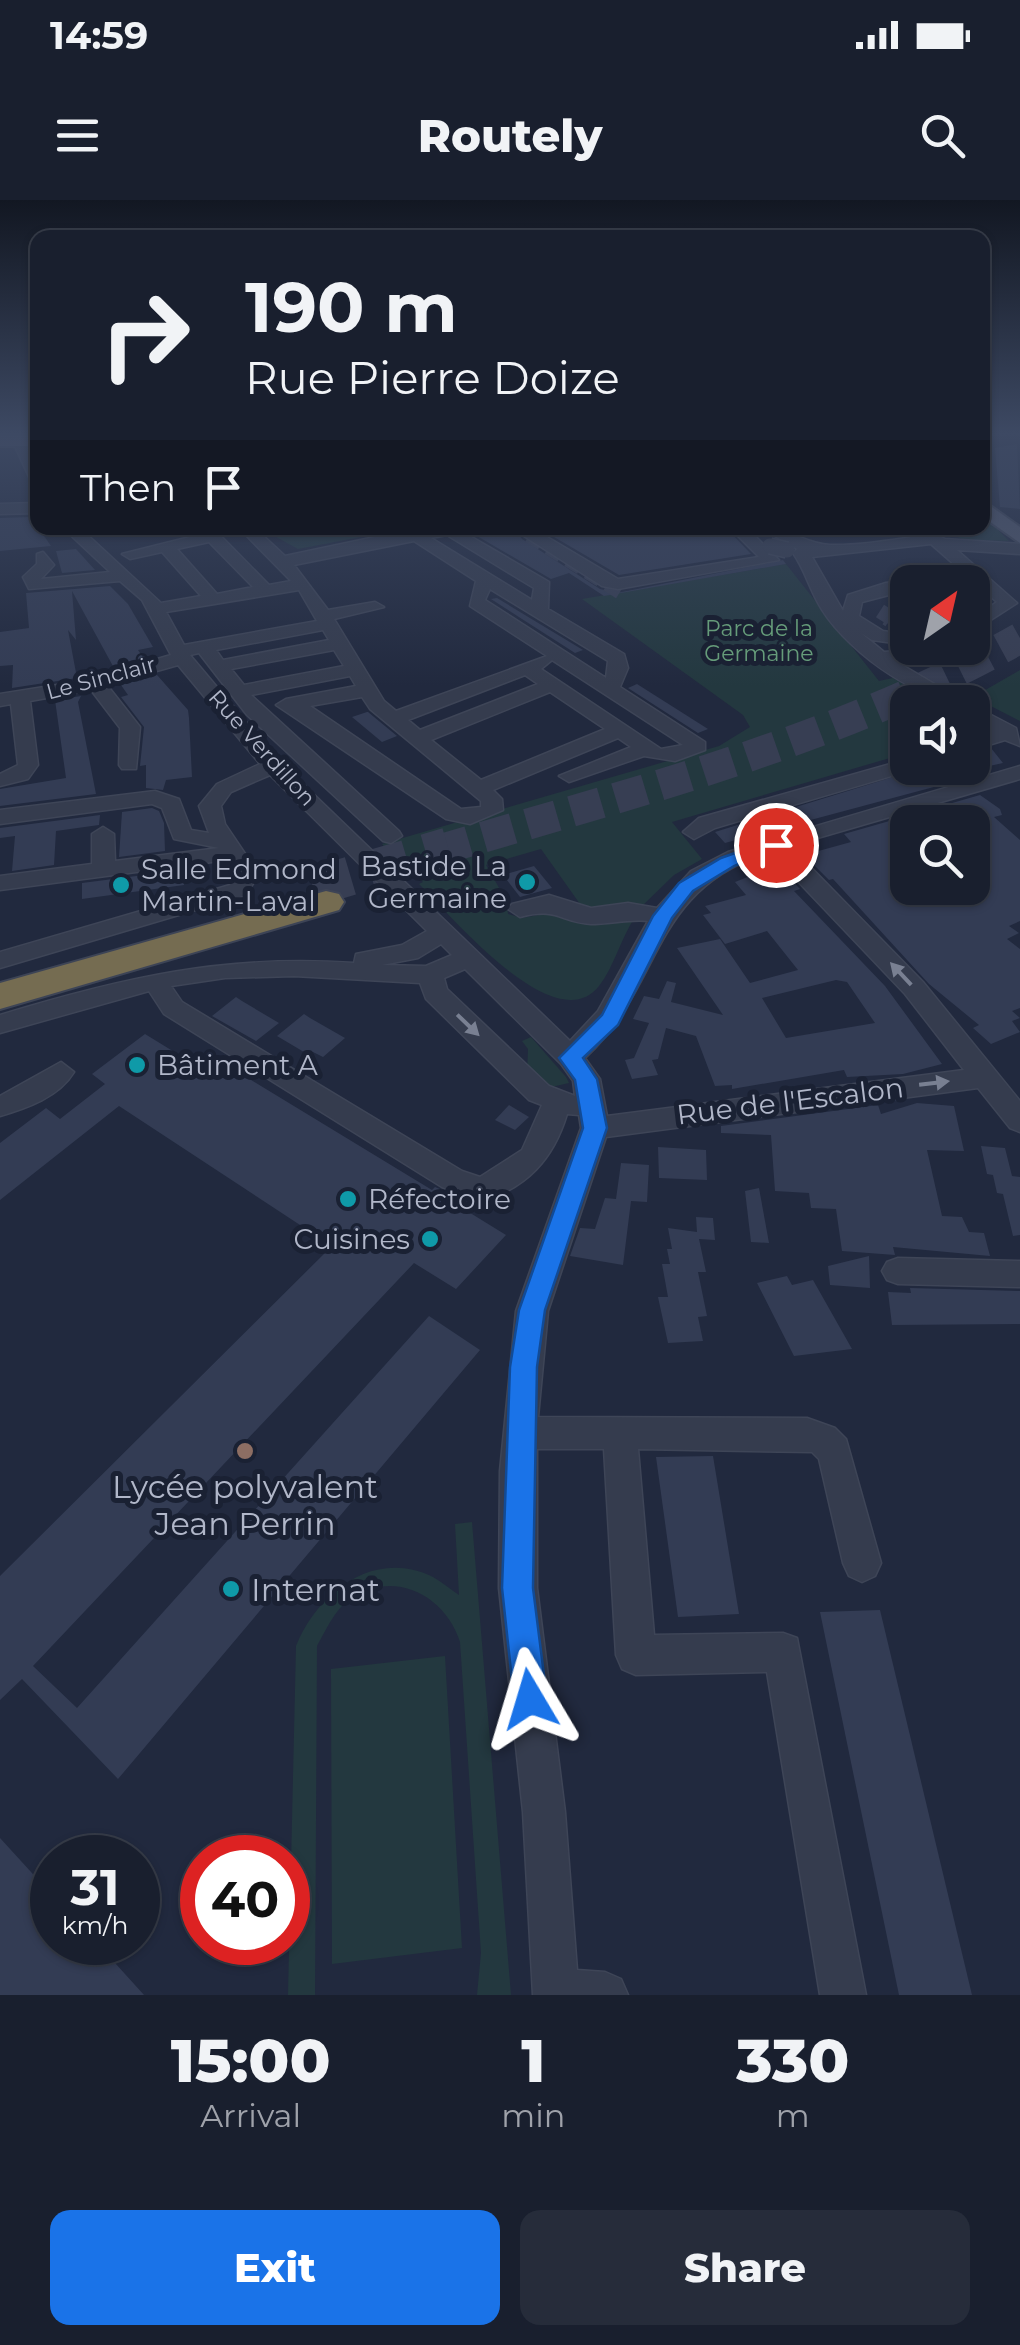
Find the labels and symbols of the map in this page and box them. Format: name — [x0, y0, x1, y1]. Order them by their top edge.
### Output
north arrow — [890, 565, 990, 665]
park label: Parc de la Germaine — [704, 615, 814, 667]
street label: Le Sinclair — [43, 650, 159, 706]
street label: Rue Verdillon — [203, 684, 321, 812]
pin — [734, 803, 819, 888]
place label: Bastide La Germaine — [361, 849, 507, 915]
place label: Salle Edmond Martin-Laval — [141, 852, 337, 918]
marker: Bastide La Germaine — [516, 871, 538, 893]
marker: Salle Edmond Martin-Laval — [110, 874, 132, 896]
one-way arrow — [890, 962, 912, 987]
one-way arrow — [455, 1013, 479, 1036]
place label: Bâtiment A — [157, 1048, 319, 1082]
marker: Bâtiment A — [126, 1054, 148, 1076]
street label: Rue de l'Escalon — [675, 1070, 905, 1132]
one-way arrow — [919, 1075, 951, 1091]
place label: Réfectoire — [368, 1182, 511, 1216]
marker: Réfectoire — [337, 1188, 359, 1210]
place label: Cuisines — [294, 1222, 410, 1256]
marker: Cuisines — [419, 1228, 441, 1250]
marker: Lycée polyvalent Jean Perrin — [234, 1440, 256, 1462]
place label: Lycée polyvalent Jean Perrin — [112, 1467, 378, 1543]
place label: Internat — [251, 1570, 380, 1609]
marker: Internat — [220, 1578, 242, 1600]
position arrow — [478, 1647, 582, 1751]
speed limit sign: 40 — [180, 1835, 310, 1965]

